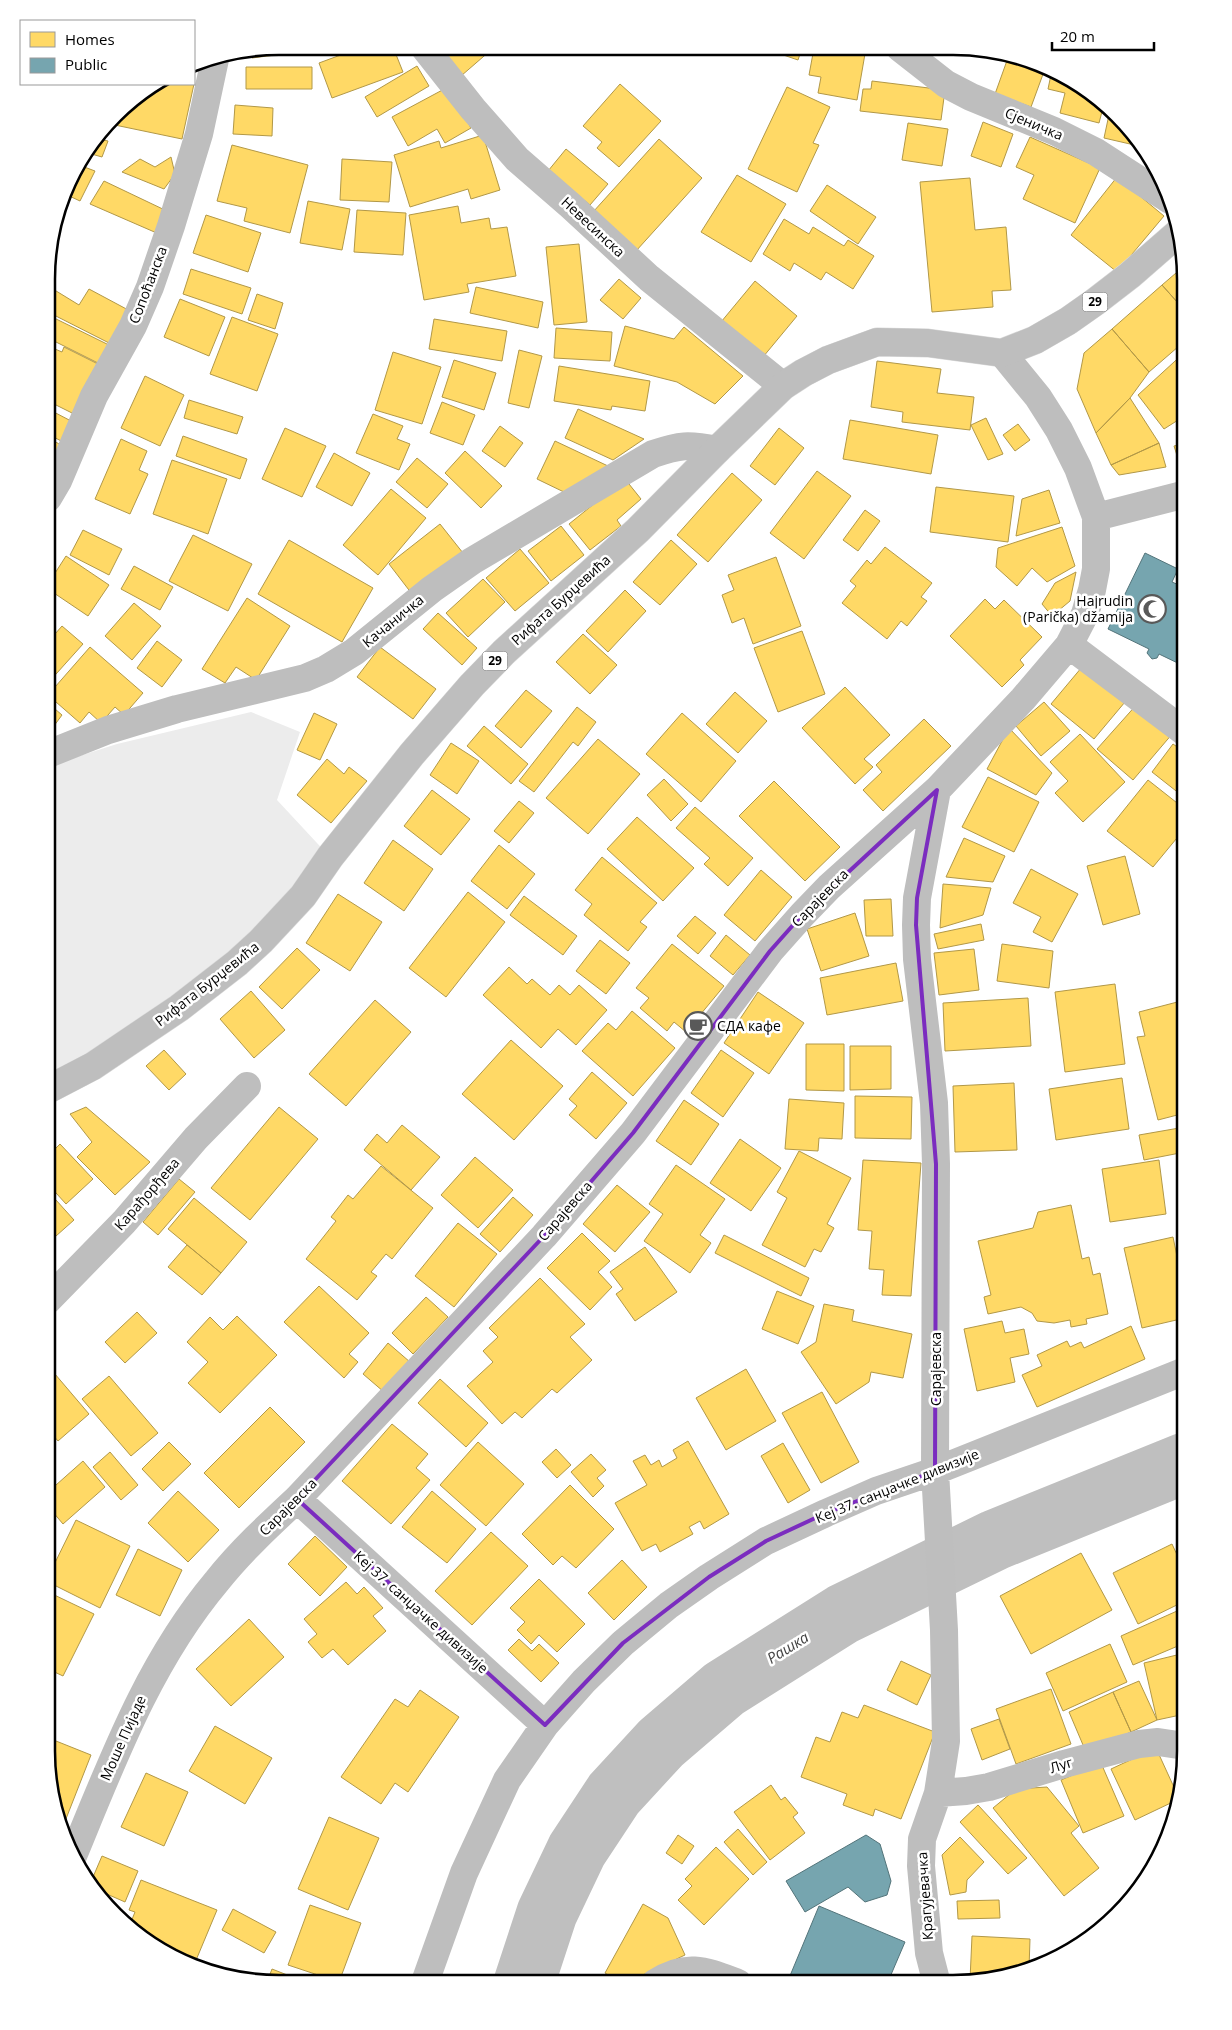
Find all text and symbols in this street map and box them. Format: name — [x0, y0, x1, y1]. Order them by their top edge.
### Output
legend — [20, 20, 195, 85]
scale bar — [1052, 20, 1154, 52]
text: 20 m — [1060, 26, 1095, 46]
text: Homes — [65, 29, 115, 49]
text: Public — [65, 54, 107, 74]
street label: Сјеничка — [1002, 103, 1066, 144]
street label: Невесинска — [558, 192, 629, 261]
street label: Сопоћанска — [124, 243, 171, 326]
road number: 29 — [1082, 292, 1108, 312]
street label: Рифата Бурџевића — [507, 550, 614, 649]
street label: Качаничка — [358, 590, 427, 651]
place label: Hajrudin (Parička) džamija — [1023, 591, 1133, 626]
mosque icon: Hajrudin (Parička) džamija — [1137, 594, 1167, 624]
road number: 29 — [482, 651, 508, 670]
street label: Сарајевска — [787, 864, 852, 931]
street label: Рифата Бурџевића — [151, 937, 263, 1030]
cafe icon: СДА кафе — [683, 1011, 713, 1041]
place label: СДА кафе — [717, 1016, 781, 1035]
street label: Карађорђева — [110, 1153, 183, 1234]
street label: Сарајевска — [533, 1176, 596, 1245]
street label: Сарајевска — [926, 1332, 945, 1406]
street label: Кеј 37. санџачке дивизије — [812, 1444, 982, 1527]
street label: Сарајевска — [255, 1474, 321, 1540]
street label: Кеј 37. санџачке дивизије — [350, 1546, 493, 1677]
water label: Рашка — [763, 1626, 813, 1668]
street label: Моше Пијаде — [95, 1692, 150, 1783]
street label: Луг — [1047, 1752, 1075, 1777]
street label: Крагујевачка — [912, 1851, 937, 1941]

